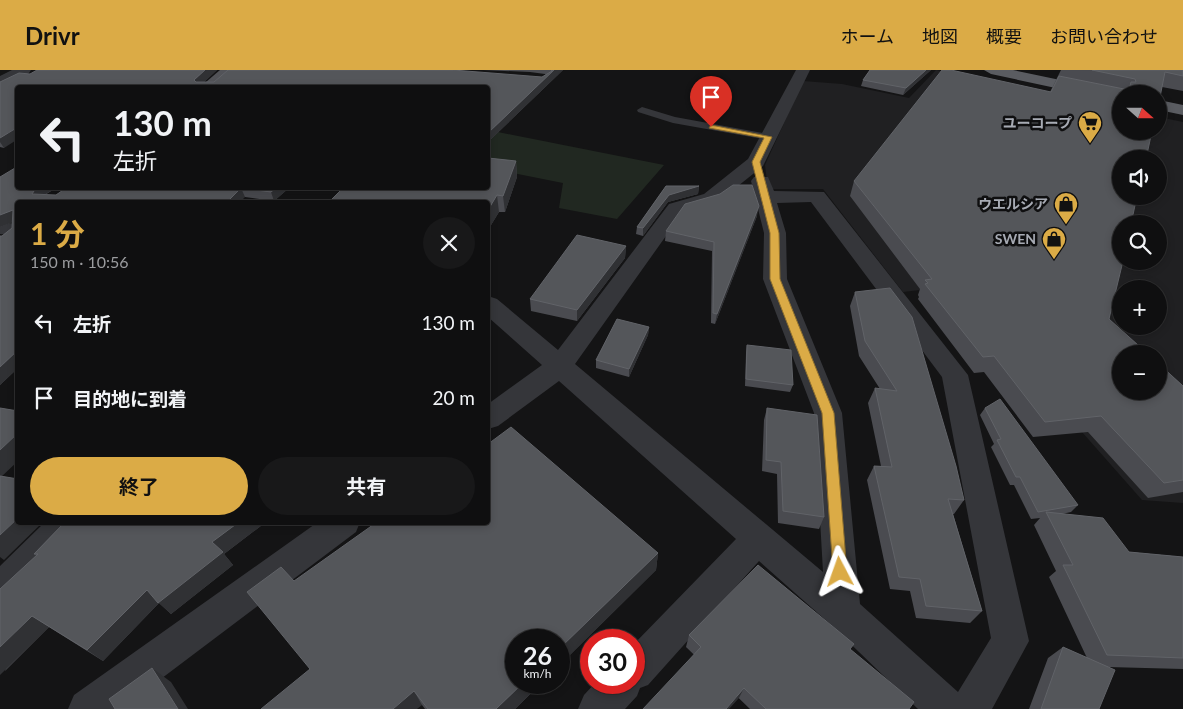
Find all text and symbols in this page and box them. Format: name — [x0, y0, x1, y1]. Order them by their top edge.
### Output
text: Drivr — [25, 21, 80, 50]
text: ホーム — [841, 25, 894, 47]
text: 地図 — [922, 25, 958, 47]
text: 概要 — [986, 25, 1022, 47]
text: お問い合わせ — [1050, 25, 1158, 47]
pin — [690, 76, 732, 127]
icon: arrive — [697, 83, 725, 111]
north arrow — [1112, 85, 1168, 140]
map controls — [1112, 85, 1167, 400]
text: 130 m — [113, 101, 212, 143]
icon: left — [30, 105, 95, 170]
supermarket icon: ユーコープ — [1077, 110, 1103, 144]
place label: ユーコープ — [1003, 114, 1072, 131]
text: 左折 — [113, 147, 157, 174]
button: sound — [1112, 150, 1167, 205]
shop icon: ウエルシア — [1053, 191, 1079, 225]
place label: ウエルシア — [978, 195, 1048, 212]
text: 1 分 — [30, 215, 85, 251]
button: search — [1112, 215, 1167, 270]
button: close — [423, 217, 475, 269]
shop icon: SWEN — [1041, 226, 1067, 260]
place label: SWEN — [995, 230, 1036, 247]
text: 150 m · 10:56 — [30, 252, 129, 271]
button: + — [1112, 280, 1167, 335]
icon: left — [30, 309, 58, 337]
text: 130 m — [421, 311, 475, 334]
text: 左折 — [73, 312, 111, 335]
button: − — [1112, 345, 1167, 400]
icon: arrive — [30, 384, 58, 412]
text: 20 m — [432, 386, 475, 409]
text: 目的地に到着 — [73, 387, 187, 410]
button: 終了 — [30, 457, 248, 515]
button: 共有 — [258, 457, 475, 515]
position arrow — [813, 545, 865, 597]
speed limit sign: 30 — [580, 629, 645, 694]
text: 26 — [523, 640, 552, 670]
text: km/h — [523, 666, 552, 681]

